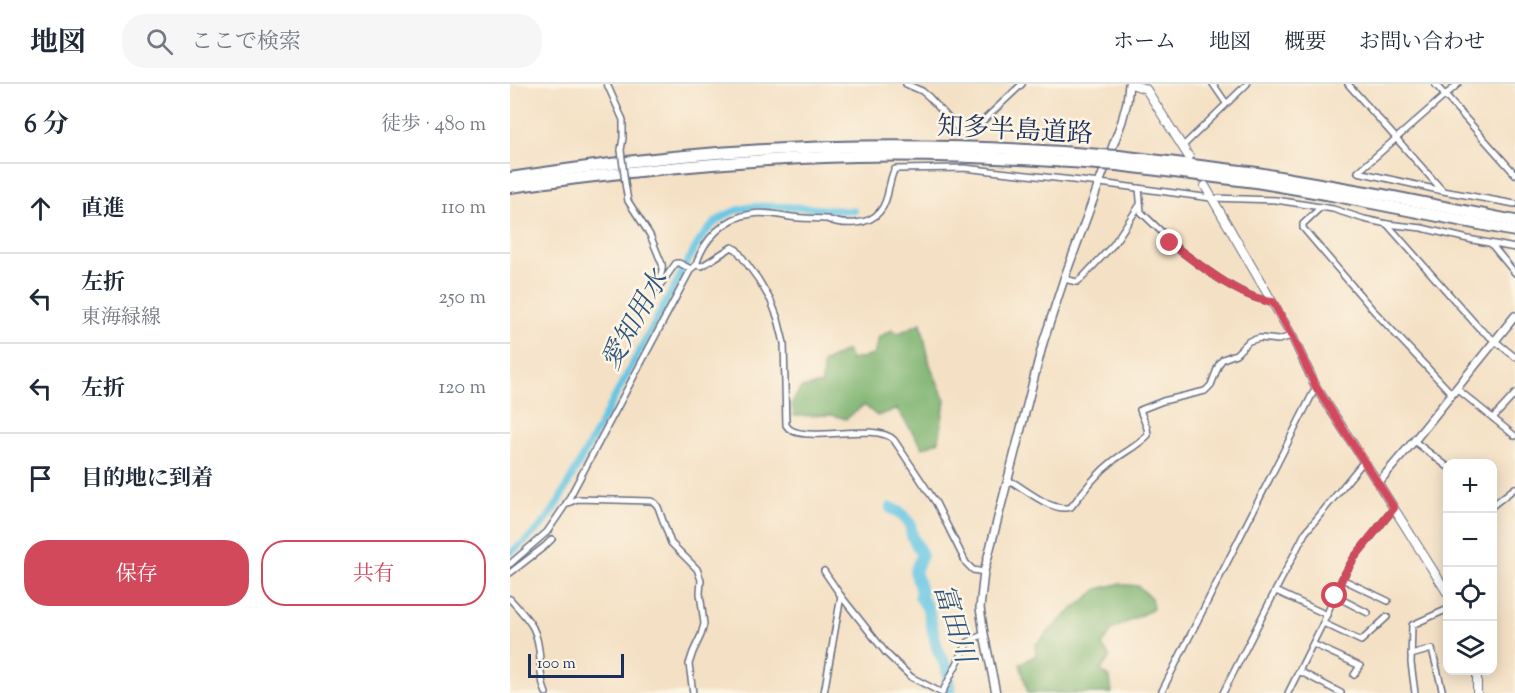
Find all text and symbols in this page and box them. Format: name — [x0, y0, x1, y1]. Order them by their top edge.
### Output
search box — [122, 14, 542, 68]
text: 地図 — [30, 24, 86, 64]
icon: search — [143, 25, 176, 58]
text: ここで検索 — [191, 27, 301, 59]
text: ホーム — [1113, 28, 1176, 58]
text: 地図 — [1209, 28, 1251, 58]
text: 概要 — [1284, 28, 1326, 58]
text: お問い合わせ — [1359, 28, 1485, 58]
text: 6 分 — [24, 107, 68, 144]
street label: 知多半島道路 — [936, 109, 1094, 154]
text: 徒歩 · 480 m — [381, 111, 486, 140]
icon: ahead — [24, 192, 57, 225]
text: 直進 — [81, 194, 125, 226]
text: 110 m — [441, 194, 486, 223]
route end — [1156, 229, 1182, 255]
water label: 愛知用水 — [593, 262, 681, 378]
text: 左折 — [81, 268, 125, 300]
icon: left — [24, 282, 57, 315]
text: 250 m — [438, 284, 486, 313]
text: 東海緑線 — [81, 304, 161, 333]
icon: left — [24, 372, 57, 405]
text: 左折 — [81, 374, 125, 406]
text: 120 m — [438, 374, 486, 403]
map controls — [1443, 459, 1497, 675]
button: + — [1443, 459, 1497, 513]
icon: arrive — [24, 462, 57, 495]
text: 目的地に到着 — [81, 464, 213, 496]
button: − — [1443, 513, 1497, 567]
button: 保存 — [24, 540, 249, 606]
button: 共有 — [261, 540, 486, 606]
button: locate — [1443, 567, 1497, 621]
water label: 富田川 — [922, 579, 984, 671]
route start — [1321, 582, 1347, 608]
button: layers — [1443, 621, 1497, 675]
scale bar — [528, 651, 624, 678]
text: 100 m — [537, 653, 576, 676]

